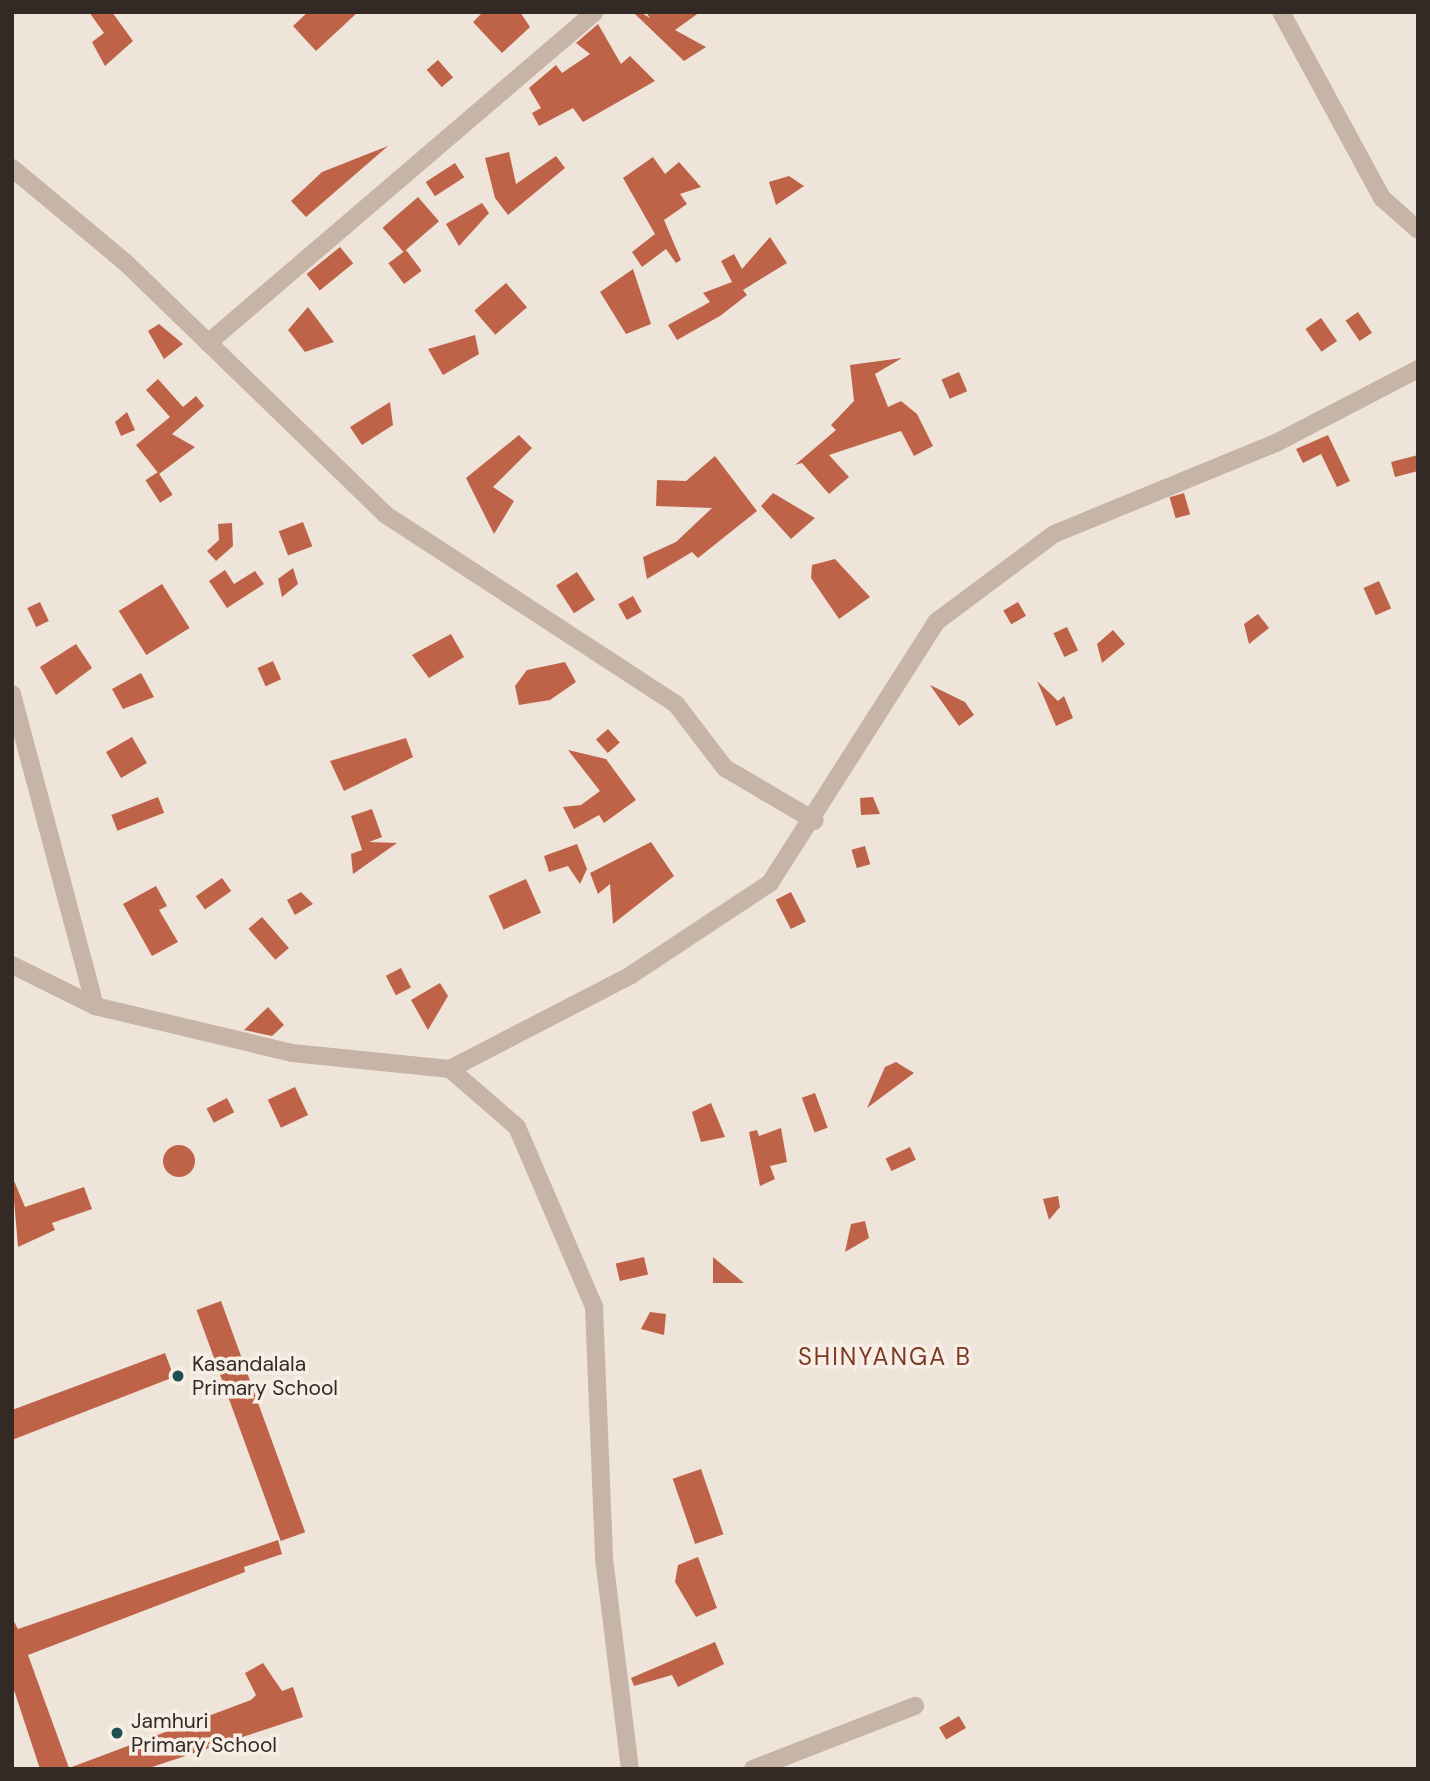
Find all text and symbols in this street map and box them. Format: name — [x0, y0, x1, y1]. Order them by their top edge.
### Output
district label: SHINYANGA B — [799, 1343, 971, 1371]
place label: Kasandalala Primary School — [192, 1351, 338, 1401]
marker: Kasandalala Primary School — [170, 1368, 186, 1384]
place label: Jamhuri Primary School — [131, 1708, 277, 1758]
marker: Jamhuri Primary School — [109, 1725, 125, 1741]

